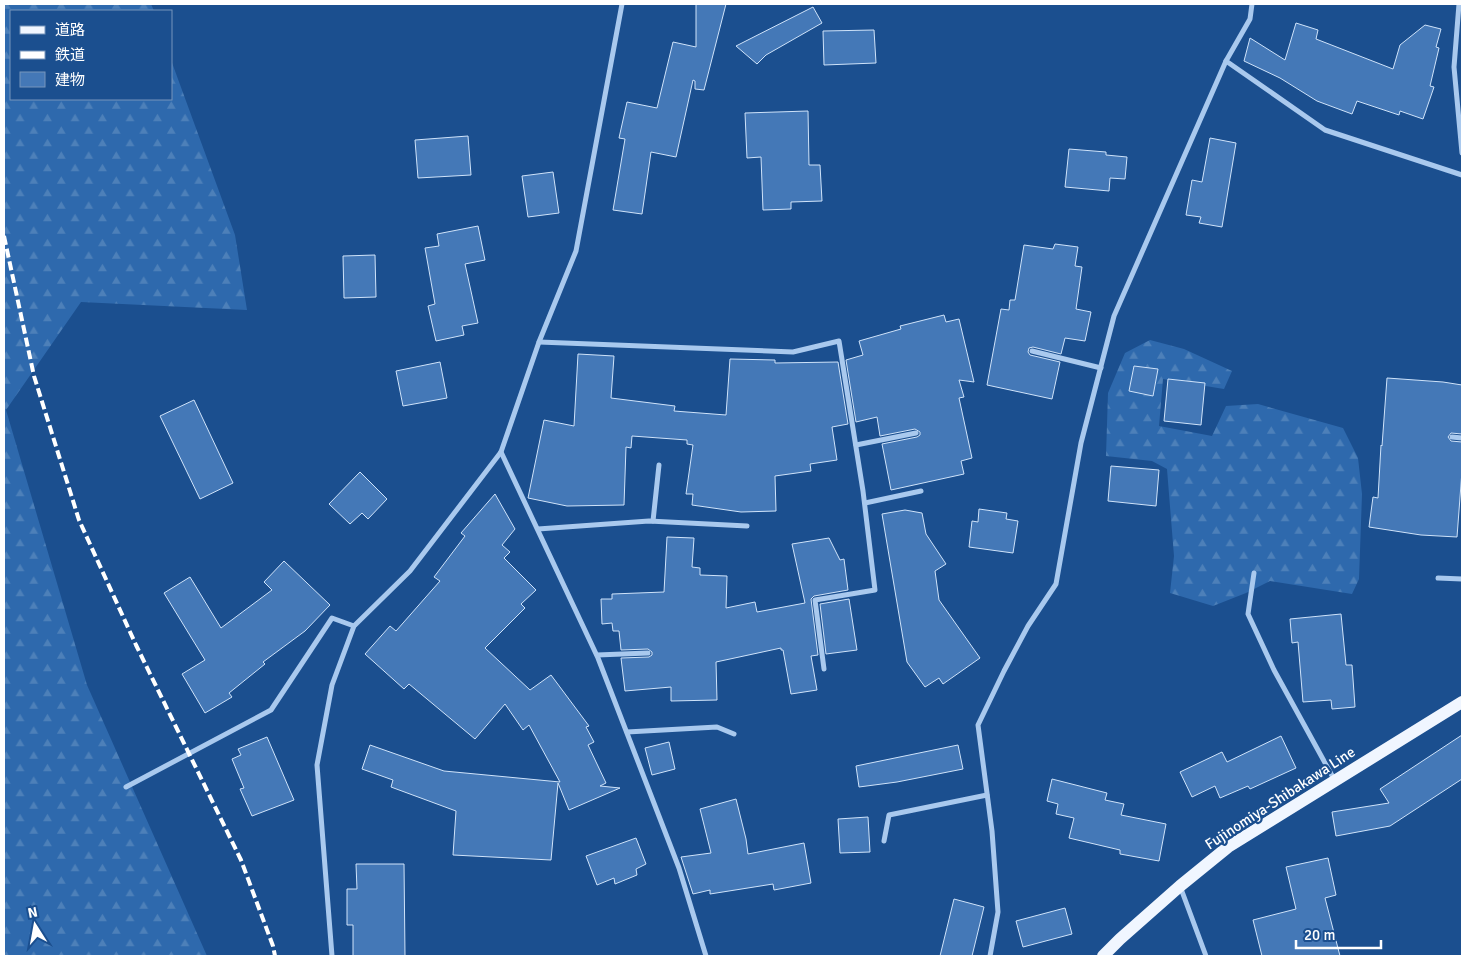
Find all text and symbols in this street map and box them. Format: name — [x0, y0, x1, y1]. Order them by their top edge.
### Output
legend — [10, 10, 172, 100]
text: 道路 — [55, 21, 85, 39]
text: 鉄道 — [55, 46, 85, 64]
text: 建物 — [55, 71, 85, 89]
street label: Fujinomiya-Shibakawa Line — [1202, 743, 1358, 853]
north arrow — [10, 900, 60, 950]
text: N — [26, 903, 39, 922]
scale bar — [1296, 918, 1381, 950]
text: 20 m — [1304, 926, 1335, 944]

